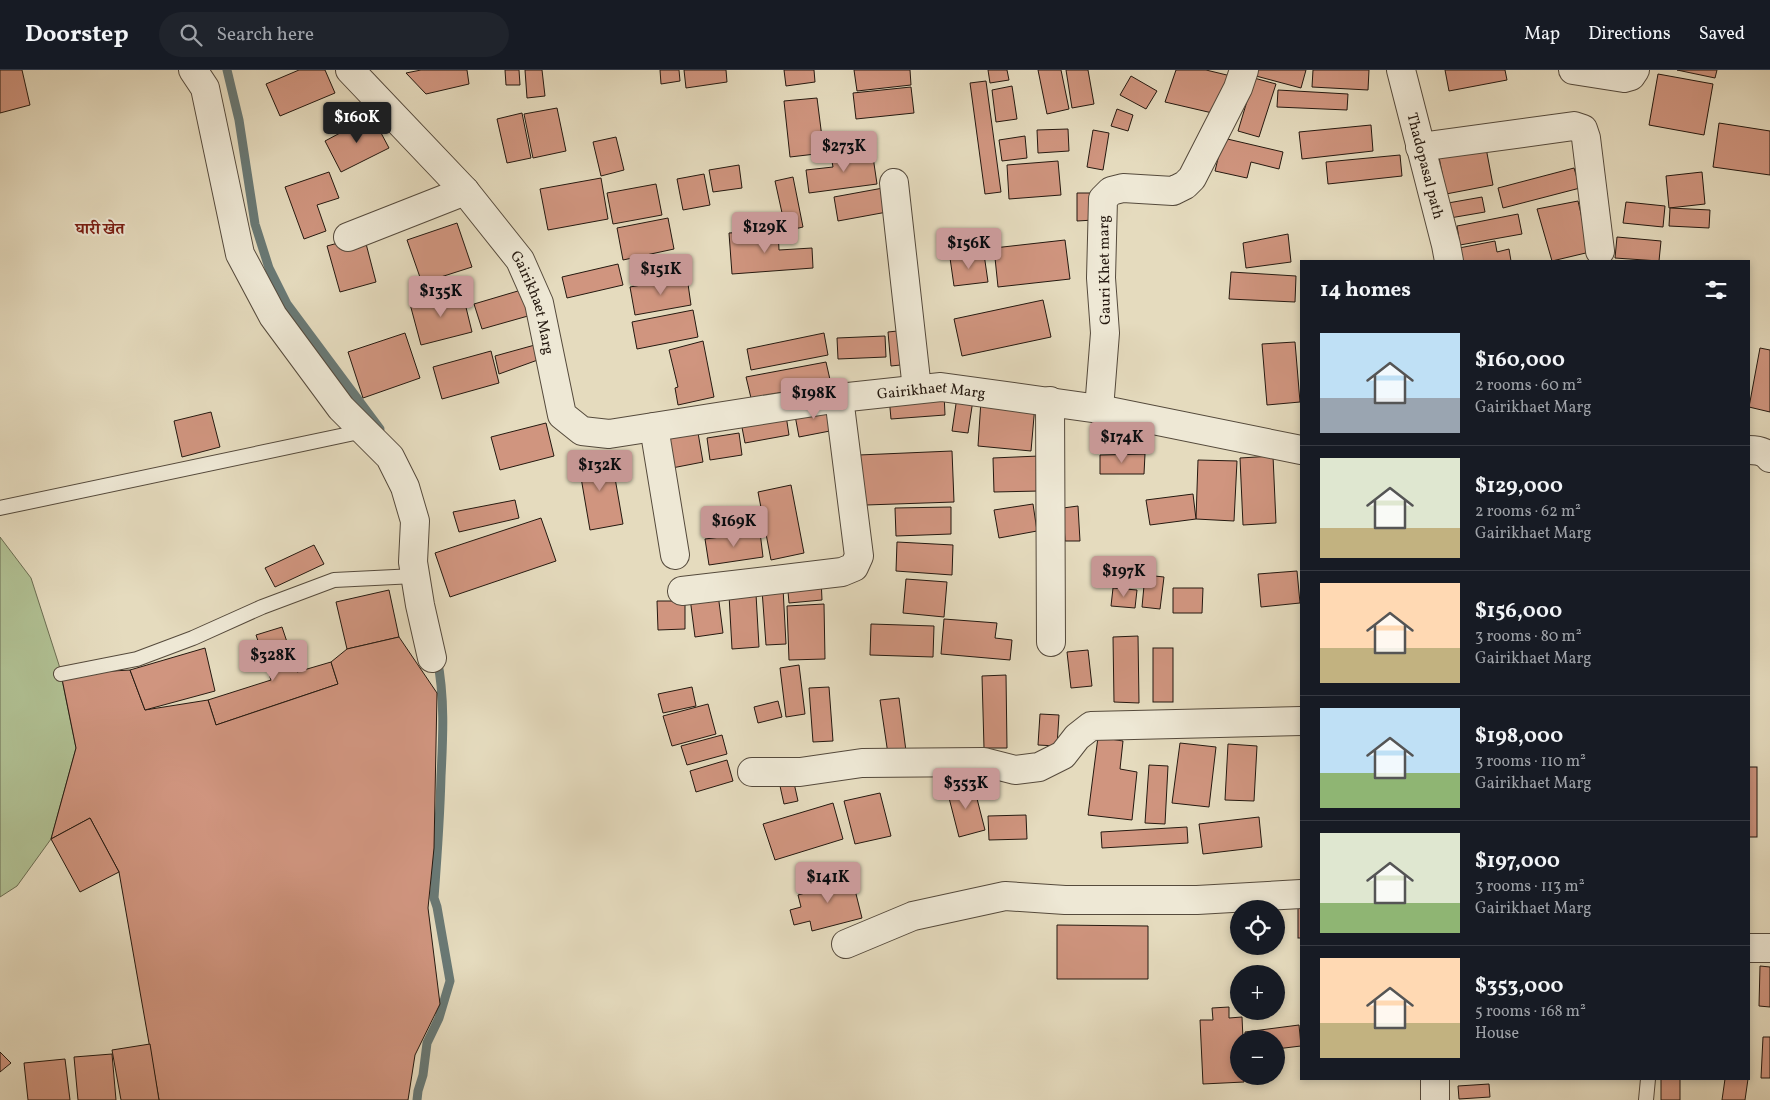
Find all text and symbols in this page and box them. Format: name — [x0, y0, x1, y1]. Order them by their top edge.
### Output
search box — [159, 12, 509, 57]
text: Doorstep — [25, 18, 129, 52]
icon: search — [177, 21, 205, 49]
text: Search here — [217, 22, 314, 48]
text: Map — [1524, 22, 1560, 47]
text: Directions — [1588, 22, 1671, 47]
text: Saved — [1699, 22, 1745, 47]
pin: $160K — [322, 102, 392, 144]
text: $160K — [334, 107, 380, 129]
street label: Thadopasal path — [1400, 111, 1448, 222]
pin: $273K — [809, 131, 879, 173]
text: $273K — [822, 136, 866, 158]
pin: $129K — [730, 212, 800, 254]
street label: Gauri Khet marg — [1094, 215, 1117, 325]
text: $129K — [743, 217, 787, 239]
district label: घारी खेत — [75, 219, 126, 241]
pin: $156K — [934, 228, 1004, 270]
text: $156K — [947, 233, 991, 255]
street label: Gairikhaet Marg — [505, 247, 558, 357]
pin: $151K — [626, 254, 696, 296]
text: $151K — [640, 259, 682, 281]
pin: $135K — [406, 276, 476, 318]
text: 14 homes — [1320, 276, 1411, 305]
icon: filters — [1702, 276, 1730, 304]
text: $135K — [420, 281, 462, 303]
text: $160,000 — [1475, 346, 1565, 375]
icon: home — [1360, 353, 1420, 413]
text: 2 rooms · 60 m² — [1475, 375, 1582, 397]
pin: $198K — [779, 378, 849, 420]
street label: Gairikhaet Marg — [876, 378, 987, 406]
text: $198K — [792, 383, 836, 405]
text: Gairikhaet Marg — [1475, 397, 1591, 419]
pin: $174K — [1087, 422, 1157, 464]
text: $174K — [1100, 427, 1144, 449]
pin: $132K — [565, 450, 635, 492]
text: $132K — [578, 455, 622, 477]
text: $129,000 — [1475, 472, 1563, 501]
icon: home — [1360, 478, 1420, 538]
text: 2 rooms · 62 m² — [1475, 501, 1581, 523]
pin: $169K — [699, 506, 769, 548]
text: $169K — [712, 511, 756, 533]
text: Gairikhaet Marg — [1475, 523, 1591, 545]
pin: $197K — [1089, 556, 1159, 598]
text: $197K — [1102, 561, 1146, 583]
text: $156,000 — [1475, 597, 1562, 626]
icon: home — [1360, 603, 1420, 663]
text: 3 rooms · 80 m² — [1475, 626, 1582, 648]
pin: $328K — [238, 640, 308, 682]
text: $328K — [250, 645, 296, 667]
text: Gairikhaet Marg — [1475, 648, 1591, 670]
text: $198,000 — [1475, 722, 1563, 751]
icon: home — [1360, 728, 1420, 788]
text: 3 rooms · 110 m² — [1475, 751, 1586, 773]
pin: $353K — [931, 768, 1001, 810]
text: $353K — [944, 773, 988, 795]
text: Gairikhaet Marg — [1475, 773, 1591, 795]
text: $197,000 — [1475, 847, 1560, 876]
icon: home — [1360, 853, 1420, 913]
pin: $141K — [793, 862, 863, 904]
text: $141K — [806, 867, 850, 889]
text: 3 rooms · 113 m² — [1475, 876, 1585, 898]
text: Gairikhaet Marg — [1475, 898, 1591, 920]
map controls — [1230, 900, 1285, 1085]
button: locate — [1230, 900, 1285, 955]
button: + — [1230, 965, 1285, 1020]
text: $353,000 — [1475, 972, 1564, 1001]
icon: home — [1360, 978, 1420, 1038]
text: 5 rooms · 168 m² — [1475, 1001, 1586, 1023]
text: House — [1475, 1023, 1519, 1045]
button: − — [1230, 1030, 1285, 1085]

